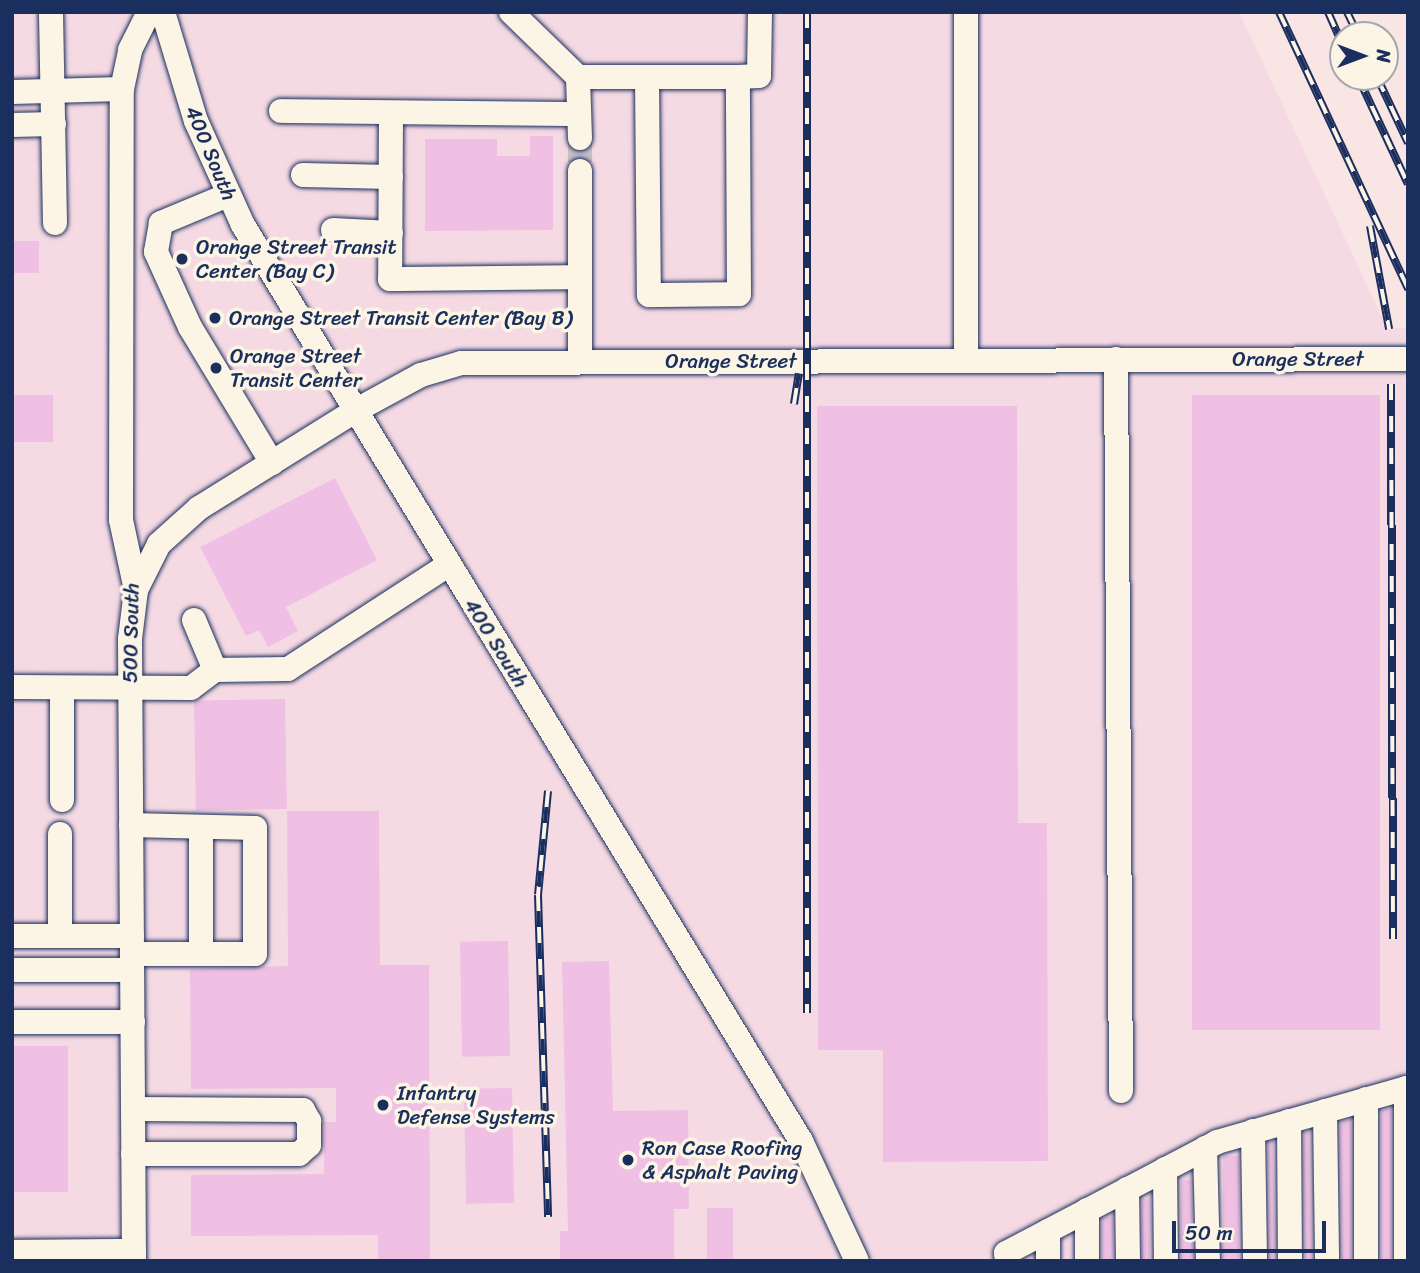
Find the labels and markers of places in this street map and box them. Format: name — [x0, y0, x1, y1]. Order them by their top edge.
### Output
place label: Orange Street Transit Center (Bay C) — [196, 234, 397, 284]
marker: Orange Street Transit Center (Bay C) — [174, 251, 190, 267]
place label: Orange Street Transit Center (Bay B) — [229, 305, 573, 331]
marker: Orange Street Transit Center (Bay B) — [207, 310, 223, 326]
place label: Orange Street Transit Center — [230, 343, 363, 393]
marker: Orange Street Transit Center — [208, 360, 224, 376]
place label: Infantry Defense Systems — [397, 1080, 555, 1130]
marker: Infantry Defense Systems — [375, 1097, 391, 1113]
place label: Ron Case Roofing & Asphalt Paving — [642, 1135, 803, 1185]
marker: Ron Case Roofing & Asphalt Paving — [620, 1152, 636, 1168]

